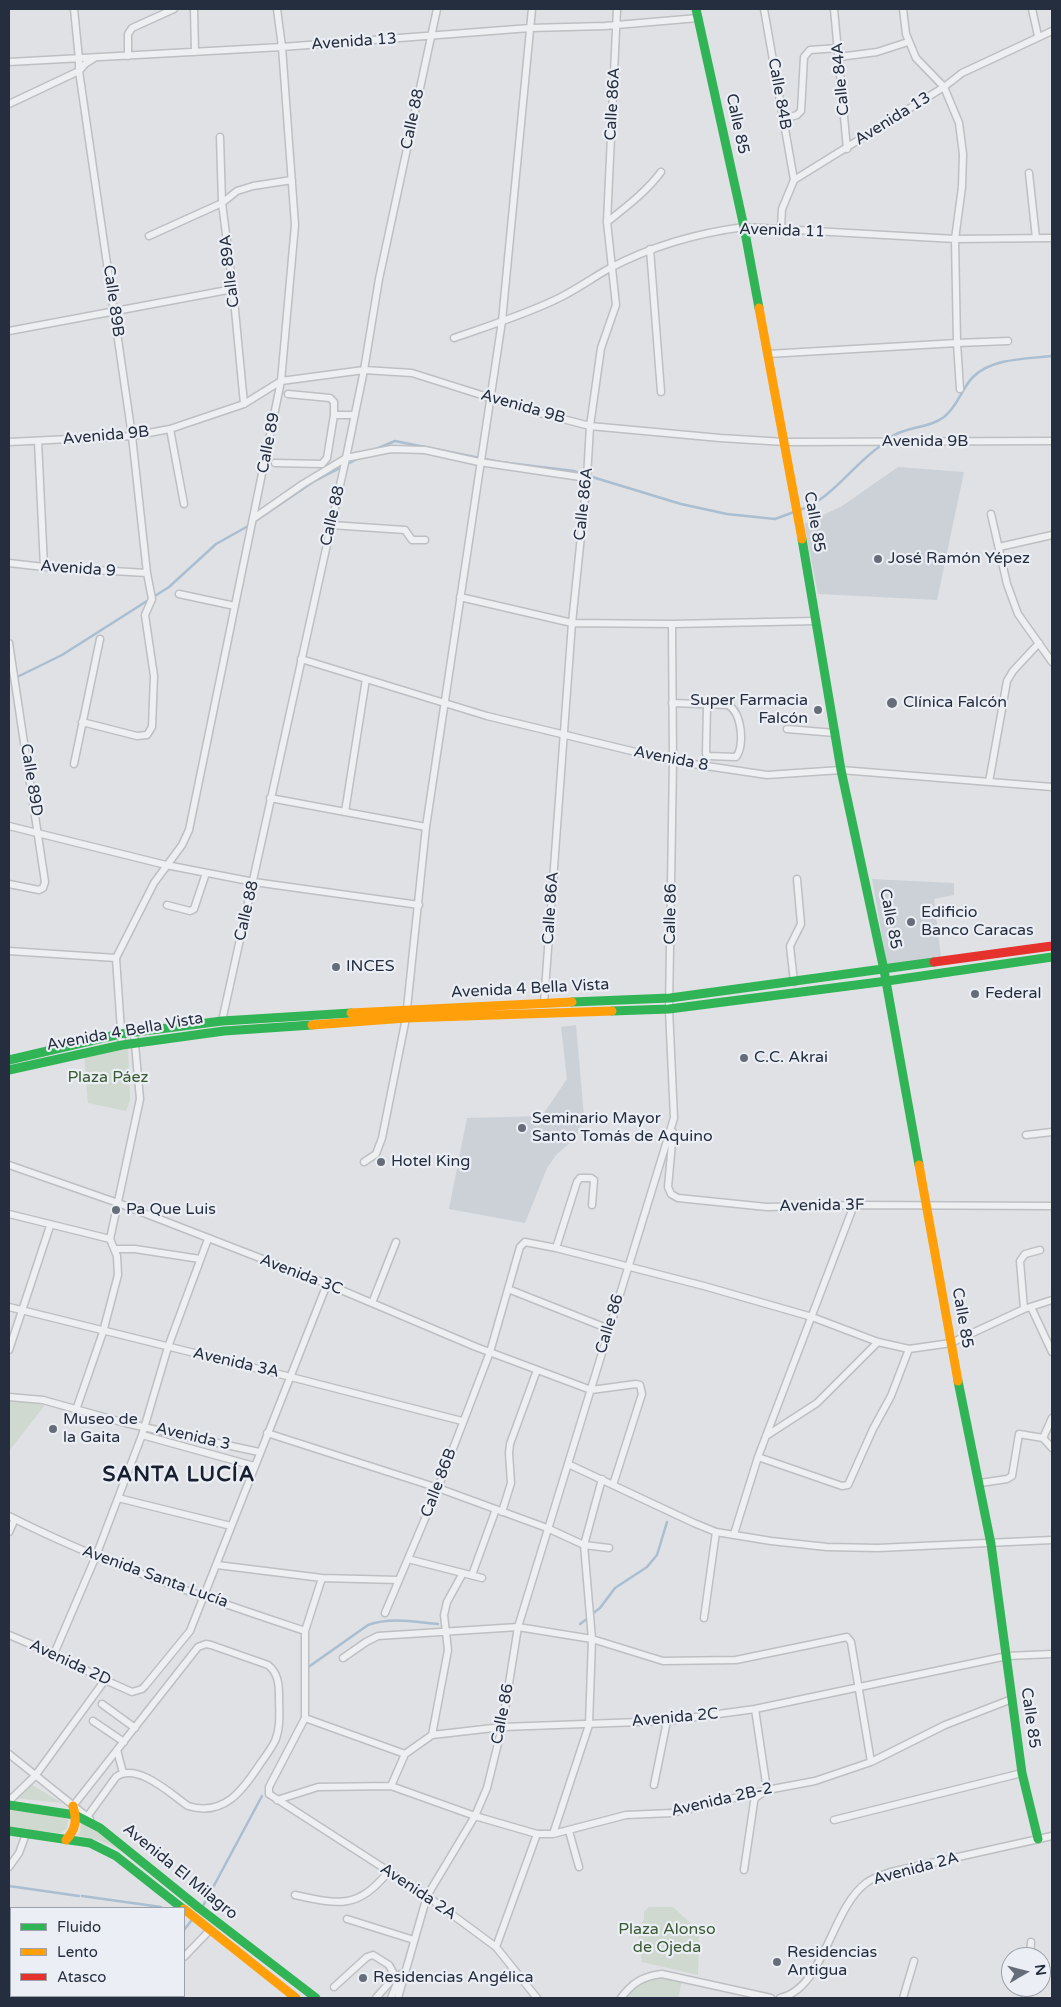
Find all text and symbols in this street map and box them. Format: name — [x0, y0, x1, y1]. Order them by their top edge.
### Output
street label: Avenida 13 — [311, 29, 397, 55]
street label: Calle 84A — [828, 42, 854, 116]
street label: Calle 84B — [763, 57, 795, 131]
street label: Calle 86A — [601, 67, 625, 141]
street label: Calle 88 — [397, 87, 429, 151]
street label: Avenida 13 — [852, 88, 934, 150]
street label: Calle 85 — [721, 92, 753, 156]
street label: Avenida 11 — [739, 220, 825, 242]
street label: Calle 89A — [216, 233, 244, 309]
street label: Calle 89B — [98, 264, 128, 338]
street label: Avenida 9B — [479, 386, 567, 428]
street label: Calle 89 — [254, 411, 284, 475]
street label: Avenida 9B — [62, 423, 150, 449]
street label: Avenida 9B — [882, 432, 968, 452]
street label: Calle 86A — [571, 467, 597, 541]
street label: Calle 88 — [317, 484, 349, 548]
street label: Calle 85 — [799, 490, 829, 554]
place label: José Ramón Yépez — [888, 549, 1030, 569]
marker: José Ramón Yépez — [872, 553, 884, 565]
street label: Avenida 9 — [40, 557, 116, 581]
place label: Super Farmacia Falcón — [690, 691, 808, 729]
place label: Clínica Falcón — [903, 693, 1007, 713]
marker: Clínica Falcón — [885, 696, 899, 710]
marker: Super Farmacia Falcón — [812, 704, 824, 716]
street label: Calle 89D — [16, 742, 46, 818]
street label: Avenida 8 — [632, 742, 710, 776]
street label: Calle 86A — [539, 871, 563, 945]
street label: Calle 88 — [231, 879, 263, 943]
street label: Calle 86 — [661, 883, 681, 945]
street label: Calle 85 — [875, 887, 905, 951]
place label: Edificio Banco Caracas — [921, 903, 1034, 941]
marker: Edificio Banco Caracas — [905, 916, 917, 928]
place label: INCES — [346, 957, 395, 977]
marker: INCES — [330, 961, 342, 973]
street label: Avenida 4 Bella Vista — [450, 975, 610, 1003]
place label: Federal — [985, 984, 1041, 1004]
marker: Federal — [969, 988, 981, 1000]
street label: Avenida 4 Bella Vista — [45, 1009, 205, 1055]
place label: C.C. Akrai — [754, 1048, 828, 1068]
marker: C.C. Akrai — [738, 1052, 750, 1064]
park label: Plaza Páez — [67, 1068, 149, 1088]
place label: Seminario Mayor Santo Tomás de Aquino — [532, 1109, 713, 1147]
marker: Seminario Mayor Santo Tomás de Aquino — [516, 1122, 528, 1134]
place label: Hotel King — [391, 1152, 470, 1172]
marker: Hotel King — [375, 1156, 387, 1168]
street label: Avenida 3F — [779, 1196, 865, 1216]
place label: Pa Que Luis — [126, 1200, 216, 1220]
marker: Pa Que Luis — [110, 1204, 122, 1216]
street label: Avenida 3C — [257, 1250, 345, 1300]
street label: Calle 85 — [947, 1286, 977, 1350]
street label: Calle 86 — [592, 1292, 628, 1356]
street label: Avenida 3A — [191, 1344, 281, 1382]
place label: Museo de la Gaita — [63, 1410, 138, 1448]
street label: Avenida 3 — [154, 1419, 232, 1455]
marker: Museo de la Gaita — [47, 1423, 59, 1435]
street label: Calle 86B — [417, 1446, 461, 1520]
district label: SANTA LUCÍA — [101, 1462, 257, 1488]
street label: Avenida Santa Lucía — [79, 1542, 231, 1612]
street label: Avenida 2D — [26, 1636, 114, 1690]
street label: Calle 86 — [488, 1682, 518, 1746]
street label: Calle 85 — [1016, 1686, 1044, 1750]
street label: Avenida 2C — [631, 1705, 719, 1731]
street label: Avenida 2B-2 — [669, 1779, 775, 1821]
street label: Avenida El Milagro — [119, 1820, 241, 1924]
street label: Avenida 2A — [871, 1848, 961, 1890]
street label: Avenida 2A — [376, 1860, 460, 1924]
legend — [10, 1907, 185, 1997]
text: Fluido — [57, 1918, 101, 1936]
park label: Plaza Alonso de Ojeda — [618, 1920, 716, 1958]
text: Lento — [57, 1943, 98, 1961]
place label: Residencias Antigua — [787, 1943, 877, 1981]
north arrow — [1001, 1947, 1051, 1997]
marker: Residencias Antigua — [771, 1956, 783, 1968]
text: N — [1031, 1963, 1050, 1977]
text: Atasco — [57, 1968, 106, 1986]
place label: Residencias Angélica — [373, 1968, 534, 1988]
marker: Residencias Angélica — [357, 1972, 369, 1984]

